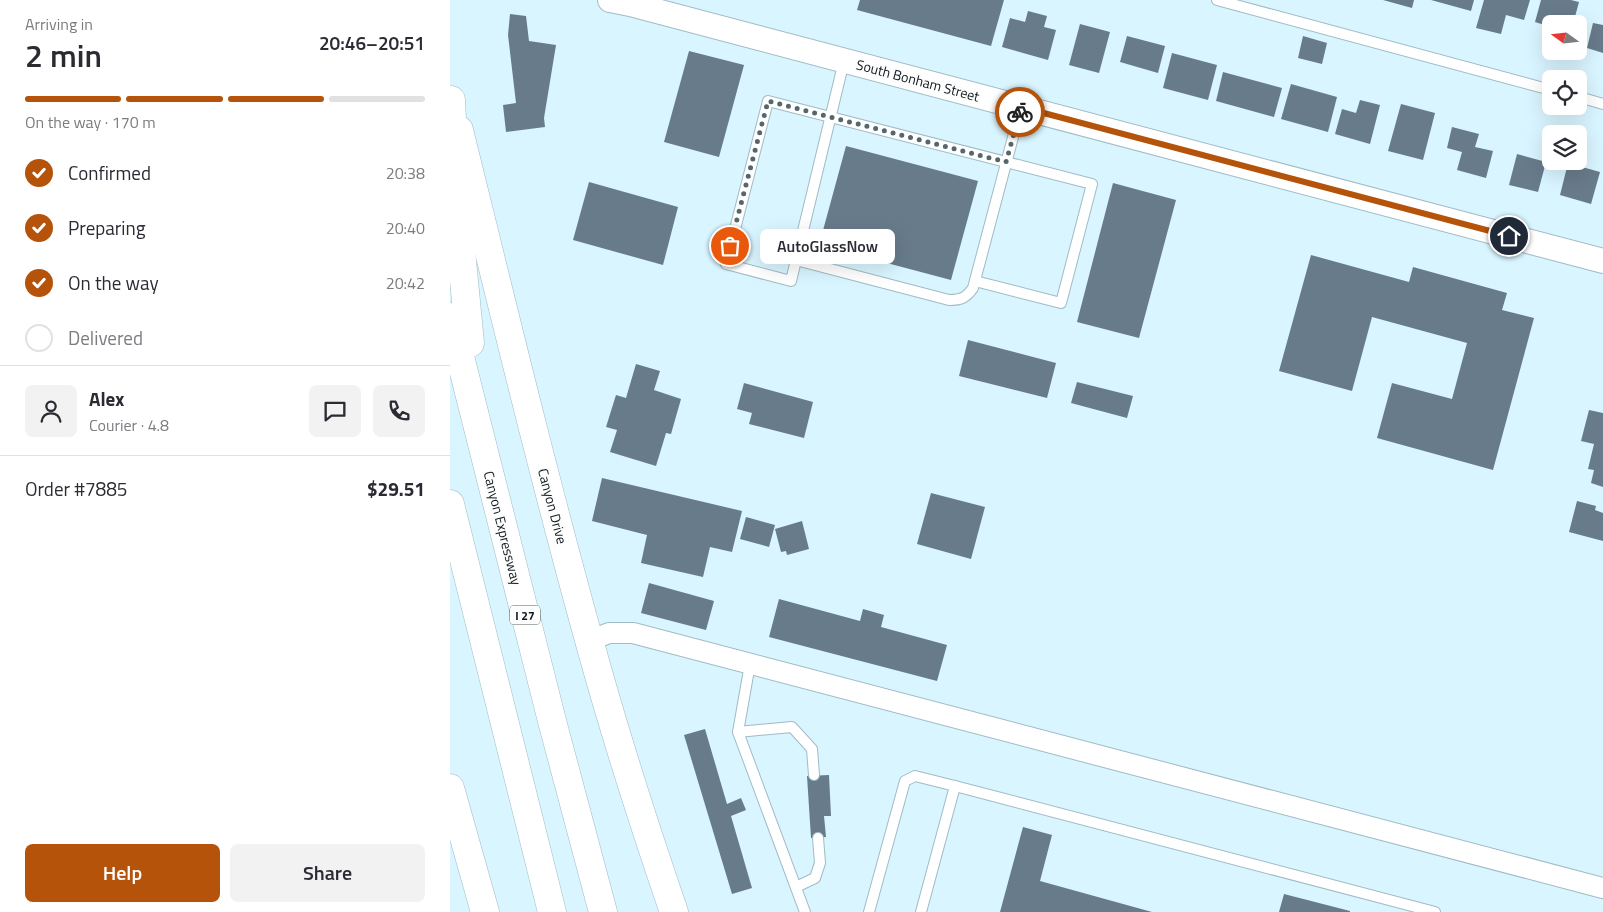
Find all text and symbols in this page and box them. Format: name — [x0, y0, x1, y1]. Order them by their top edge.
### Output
text: Arriving in — [25, 12, 93, 36]
north arrow — [1542, 15, 1588, 60]
map controls — [1542, 15, 1587, 170]
text: 20:46–20:51 — [319, 28, 425, 57]
text: 2 min — [25, 31, 102, 79]
street label: South Bonham Street — [854, 53, 982, 107]
button: locate — [1542, 70, 1587, 115]
courier — [995, 87, 1045, 137]
icon: bike — [1006, 98, 1034, 126]
text: On the way · 170 m — [25, 110, 156, 134]
button: layers — [1542, 125, 1587, 170]
text: Confirmed — [68, 158, 151, 187]
icon: check — [25, 159, 53, 187]
text: 20:38 — [386, 161, 425, 185]
text: Preparing — [68, 213, 145, 242]
icon: check — [25, 214, 53, 242]
pin — [1488, 215, 1530, 257]
text: 20:40 — [386, 216, 425, 240]
icon: home — [1495, 222, 1523, 250]
pin — [709, 225, 751, 267]
callout: AutoGlassNow — [760, 228, 895, 264]
icon: bag — [716, 232, 744, 260]
text: AutoGlassNow — [777, 234, 878, 258]
text: On the way — [68, 268, 159, 297]
icon: check — [25, 269, 53, 297]
text: 20:42 — [386, 271, 425, 295]
text: Delivered — [68, 323, 143, 352]
text: Alex — [89, 384, 124, 413]
button: person — [25, 385, 77, 437]
button: chat — [309, 385, 361, 437]
button: phone — [373, 385, 425, 437]
text: Courier · 4.8 — [89, 413, 169, 437]
street label: Canyon Drive — [533, 466, 573, 546]
street label: Canyon Expressway — [479, 469, 527, 588]
text: Order #7885 — [25, 474, 127, 503]
text: $29.51 — [367, 474, 425, 503]
road number: I 27 — [510, 606, 540, 624]
button: Help — [25, 844, 220, 902]
button: Share — [230, 844, 425, 902]

